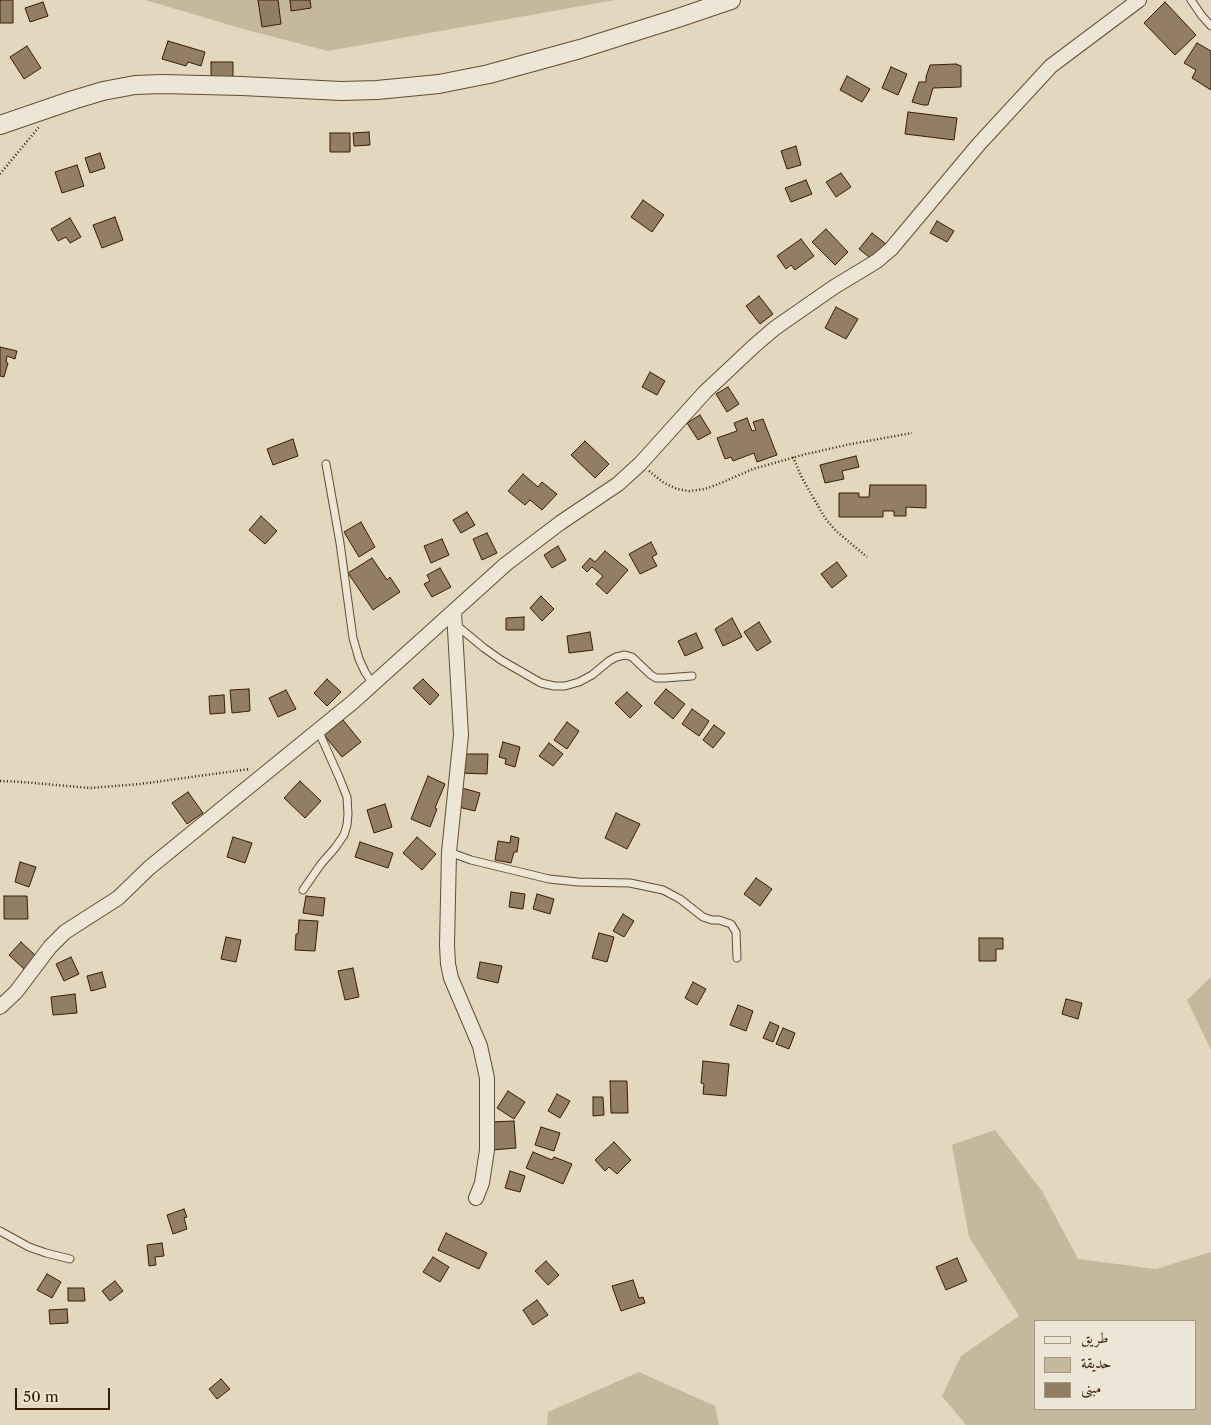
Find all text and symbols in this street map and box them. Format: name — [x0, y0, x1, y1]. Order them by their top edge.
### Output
legend — [1034, 1320, 1196, 1410]
text: طريق — [1081, 1328, 1108, 1347]
text: حديقة — [1081, 1353, 1111, 1372]
scale bar — [18, 1378, 112, 1410]
text: مبنى — [1081, 1378, 1101, 1397]
text: 50 m — [23, 1387, 59, 1406]

